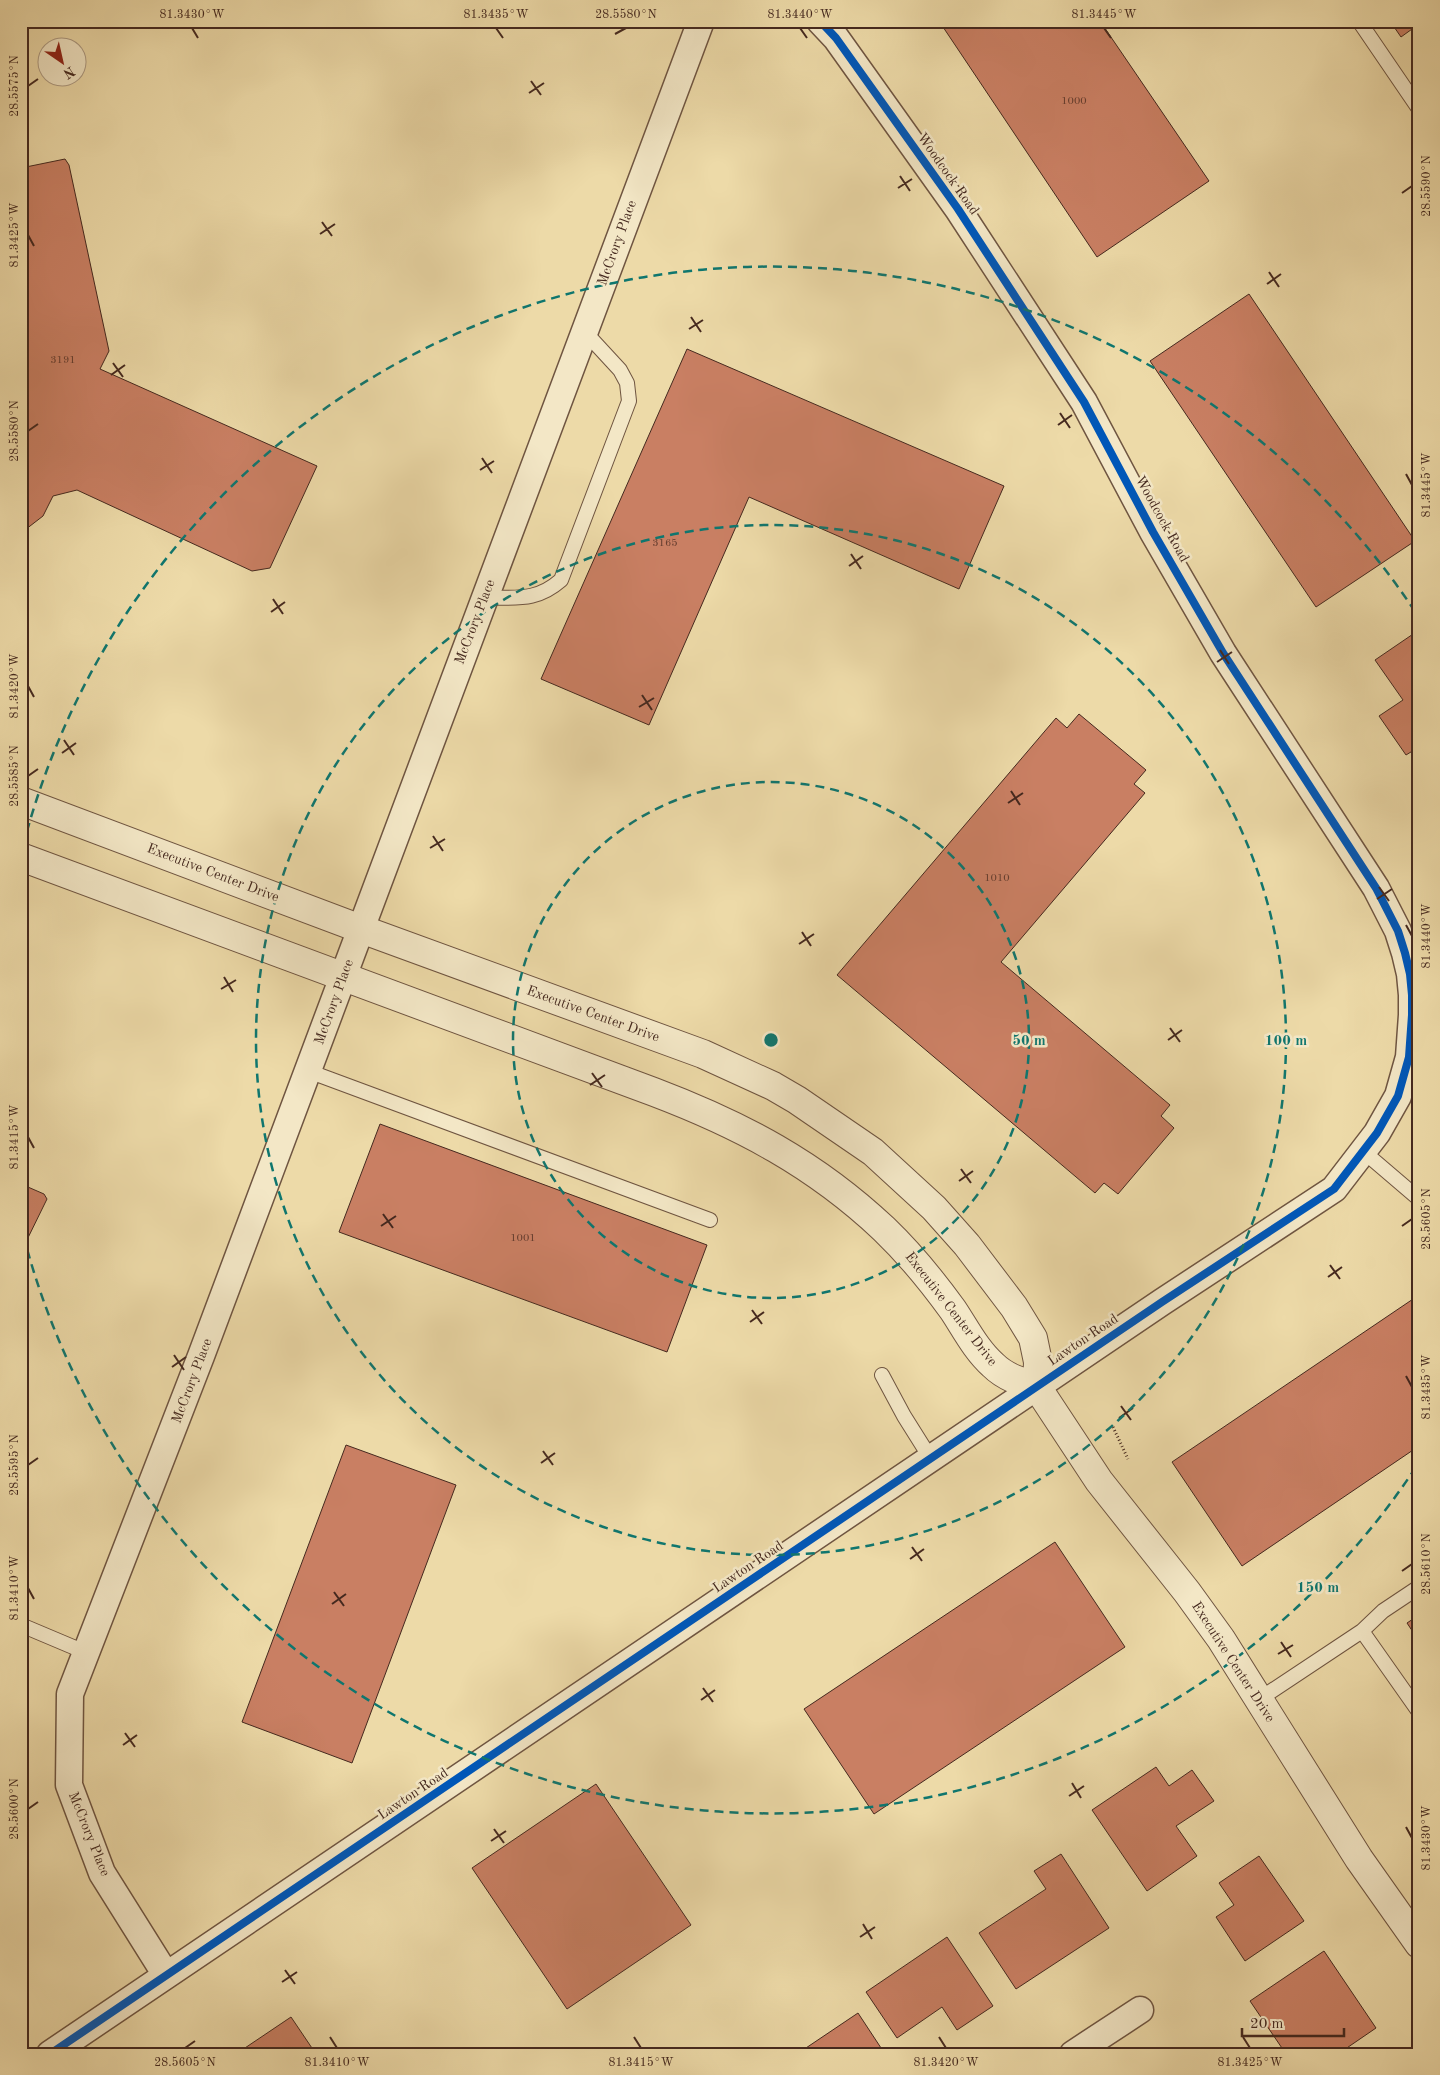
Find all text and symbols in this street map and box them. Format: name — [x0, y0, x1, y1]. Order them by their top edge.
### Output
text: 81.3435°W — [464, 8, 529, 21]
text: 28.5580°N — [595, 8, 657, 21]
text: 81.3445°W — [1072, 8, 1137, 21]
text: 81.3430°W — [160, 9, 225, 21]
text: 81.3440°W — [768, 9, 833, 21]
north arrow — [38, 38, 88, 88]
text: 28.5575°N — [8, 55, 21, 117]
text: N — [60, 63, 77, 81]
house number: 1000 — [1061, 96, 1087, 107]
street label: Woodcock Road — [915, 131, 981, 217]
text: 28.5590°N — [1420, 155, 1433, 217]
street label: McCrory Place — [595, 198, 639, 288]
text: 81.3425°W — [8, 202, 21, 267]
house number: 3191 — [50, 355, 76, 366]
text: 28.5580°N — [8, 400, 21, 462]
text: 81.3445°W — [1420, 452, 1433, 517]
street label: Woodcock Road — [1133, 473, 1191, 565]
house number: 3165 — [652, 538, 678, 549]
street label: McCrory Place — [452, 578, 498, 666]
text: 81.3420°W — [9, 653, 21, 718]
text: 28.5585°N — [8, 745, 21, 807]
street label: Executive Center Drive — [145, 841, 281, 905]
house number: 1010 — [984, 873, 1010, 884]
text: 81.3440°W — [1421, 903, 1433, 968]
street label: McCrory Place — [312, 957, 356, 1047]
street label: Executive Center Drive — [525, 983, 661, 1045]
centre of rings — [762, 1031, 780, 1049]
text: 50 m — [1012, 1034, 1046, 1049]
text: 100 m — [1265, 1034, 1307, 1049]
text: 81.3415°W — [8, 1104, 21, 1169]
text: 28.5605°N — [1420, 1188, 1433, 1250]
house number: 1001 — [510, 1233, 536, 1244]
street label: Executive Center Drive — [902, 1249, 1000, 1369]
street label: Lawton Road — [1045, 1311, 1121, 1369]
street label: McCrory Place — [169, 1337, 215, 1425]
text: 81.3435°W — [1420, 1354, 1433, 1419]
text: 28.5595°N — [8, 1434, 21, 1496]
text: 28.5610°N — [1420, 1533, 1433, 1595]
street label: Lawton Road — [710, 1538, 786, 1596]
text: 81.3410°W — [9, 1555, 21, 1620]
text: 150 m — [1297, 1581, 1339, 1596]
street label: Executive Center Drive — [1189, 1599, 1277, 1725]
street label: Lawton Road — [375, 1765, 451, 1823]
text: 28.5600°N — [8, 1778, 21, 1840]
street label: McCrory Place — [66, 1790, 112, 1878]
text: 81.3430°W — [1421, 1805, 1433, 1870]
scale bar — [1242, 2005, 1345, 2037]
text: 20 m — [1250, 2017, 1284, 2032]
text: 28.5605°N — [154, 2056, 216, 2069]
text: 81.3415°W — [609, 2056, 674, 2069]
text: 81.3425°W — [1218, 2056, 1283, 2069]
text: 81.3410°W — [305, 2057, 370, 2069]
text: 81.3420°W — [914, 2057, 979, 2069]

